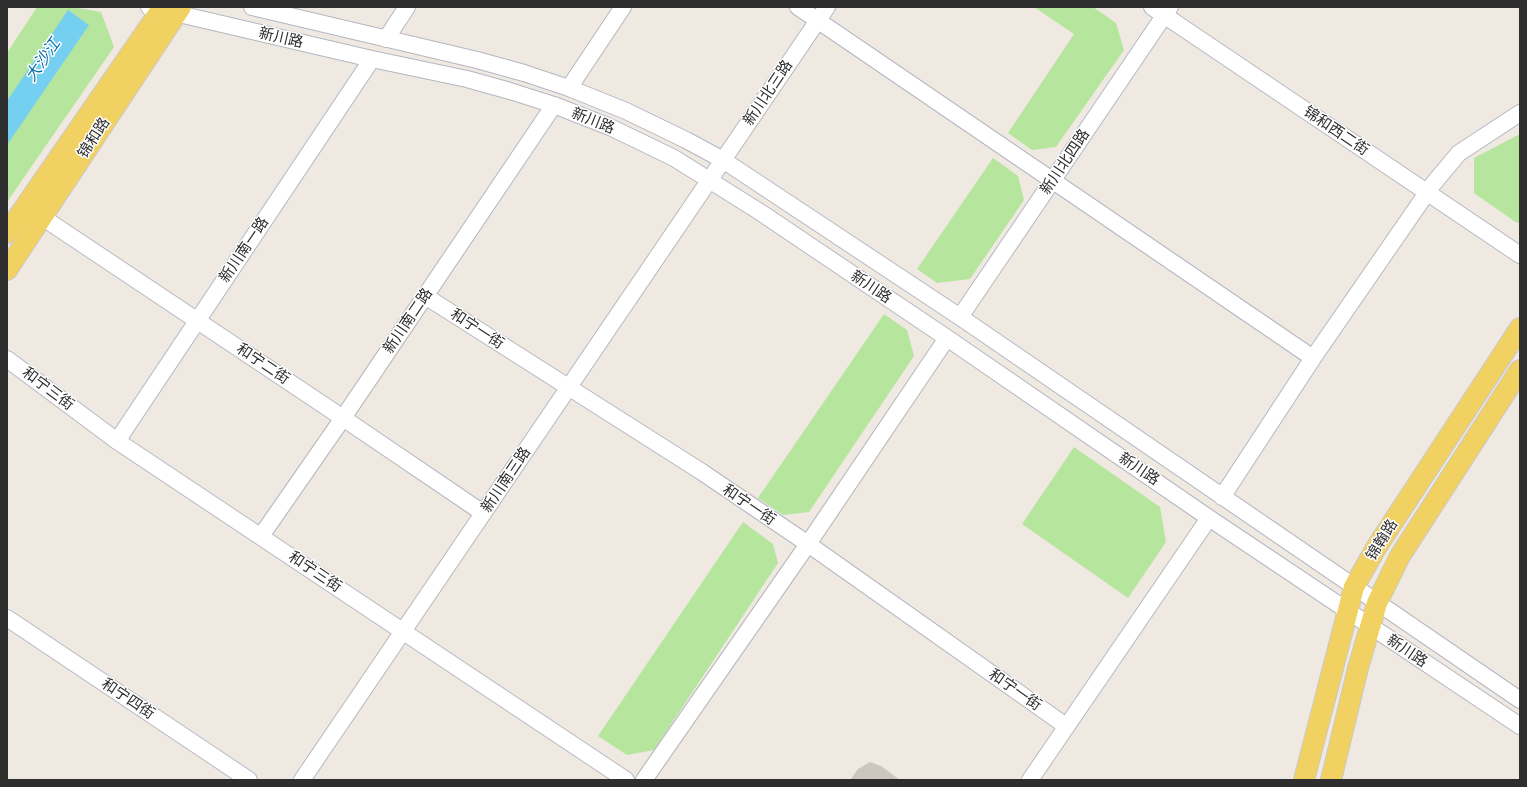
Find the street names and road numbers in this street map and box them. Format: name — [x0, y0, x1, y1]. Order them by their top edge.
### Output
street label: 新川路 — [257, 24, 305, 52]
street label: 新川北三路 — [740, 57, 796, 129]
street label: 锦和西二街 — [1300, 103, 1372, 159]
street label: 新川路 — [569, 104, 617, 138]
street label: 锦和路 — [74, 114, 114, 162]
street label: 新川北四路 — [1037, 126, 1093, 198]
street label: 新川南一路 — [216, 214, 272, 286]
street label: 新川路 — [847, 267, 895, 307]
street label: 新川南二路 — [380, 285, 436, 357]
street label: 和宁一街 — [447, 305, 507, 353]
street label: 和宁二街 — [233, 340, 293, 388]
street label: 和宁三街 — [19, 364, 77, 414]
street label: 新川南三路 — [478, 444, 534, 516]
street label: 新川路 — [1115, 449, 1163, 489]
street label: 和宁一街 — [719, 481, 779, 529]
street label: 锦翰路 — [1362, 516, 1402, 564]
street label: 和宁三街 — [285, 548, 345, 596]
street label: 新川路 — [1383, 631, 1431, 671]
street label: 和宁一街 — [985, 665, 1045, 715]
street label: 和宁四街 — [98, 675, 158, 723]

